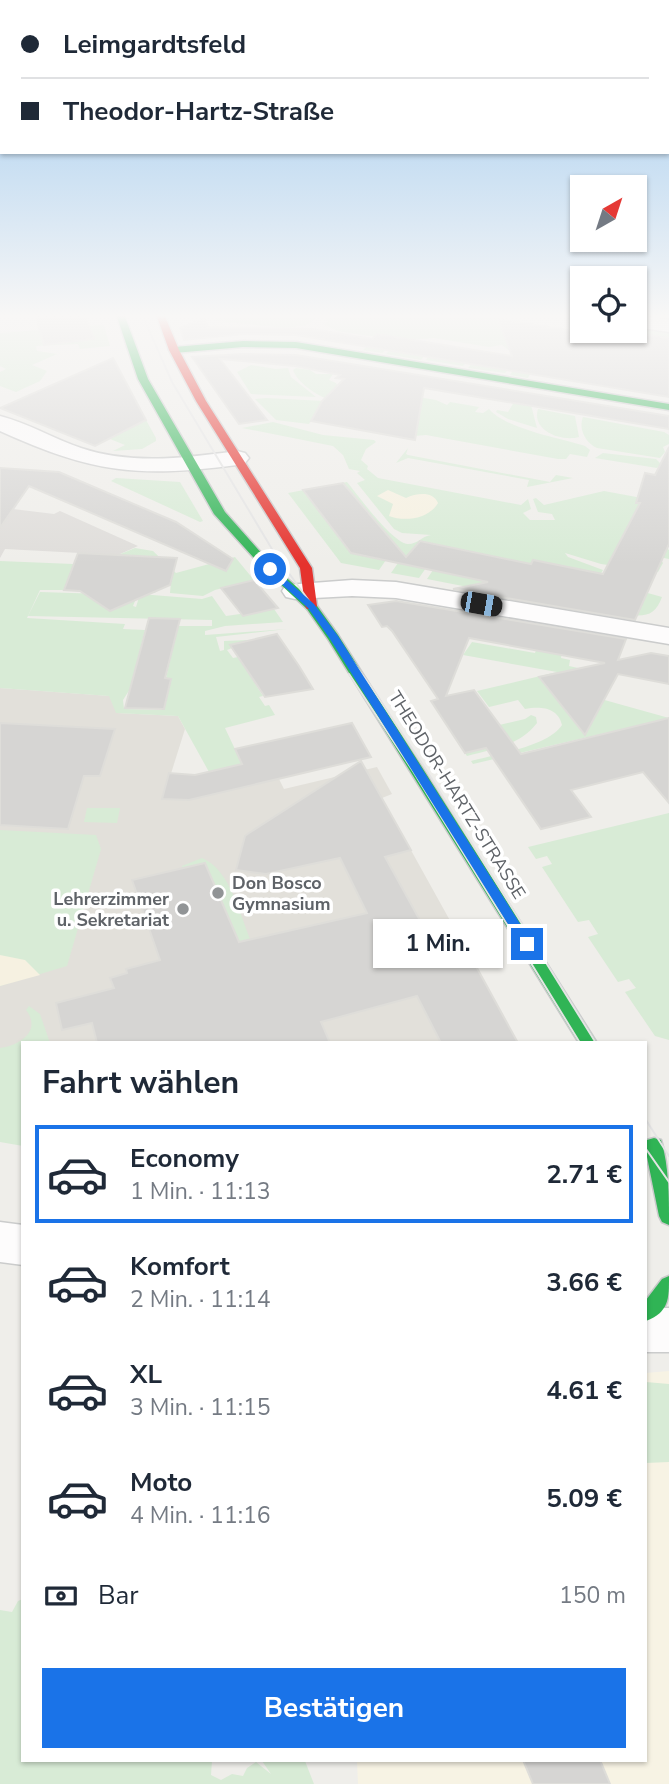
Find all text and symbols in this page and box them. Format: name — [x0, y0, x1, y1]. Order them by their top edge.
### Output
text: Leimgardtsfeld — [63, 27, 246, 62]
text: Theodor-Hartz-Straße — [63, 94, 334, 129]
north arrow — [570, 175, 648, 252]
map controls — [570, 175, 647, 343]
button: locate — [570, 266, 647, 343]
route start — [254, 553, 286, 585]
car — [459, 590, 504, 618]
street label: THEODOR-HARTZ-STRASSE — [383, 686, 531, 904]
place label: Don Bosco Gymnasium — [232, 871, 330, 916]
marker: Don Bosco Gymnasium — [210, 885, 226, 901]
place label: Lehrerzimmer u. Sekretariat — [53, 887, 169, 932]
marker: Lehrerzimmer u. Sekretariat — [175, 901, 191, 917]
callout: 1 Min. — [373, 920, 503, 968]
text: 1 Min. — [406, 928, 471, 959]
route end — [511, 928, 543, 960]
text: Fahrt wählen — [42, 1061, 239, 1104]
text: Economy — [130, 1141, 239, 1176]
icon: car — [46, 1143, 109, 1206]
text: 2.71 € — [546, 1157, 622, 1192]
text: 1 Min. · 11:13 — [130, 1176, 271, 1207]
text: Komfort — [130, 1249, 230, 1284]
icon: car — [46, 1251, 109, 1314]
text: 3.66 € — [546, 1265, 622, 1300]
text: 2 Min. · 11:14 — [130, 1284, 271, 1315]
text: XL — [130, 1357, 162, 1392]
icon: car — [46, 1359, 109, 1422]
text: 4.61 € — [546, 1373, 622, 1408]
text: 3 Min. · 11:15 — [130, 1392, 271, 1423]
text: Moto — [130, 1465, 192, 1500]
icon: car — [46, 1467, 109, 1530]
text: 5.09 € — [546, 1481, 622, 1516]
text: 4 Min. · 11:16 — [130, 1500, 271, 1531]
icon: cash — [42, 1577, 80, 1615]
text: Bar — [98, 1578, 139, 1613]
text: 150 m — [559, 1580, 626, 1611]
button: Bestätigen — [42, 1668, 626, 1748]

